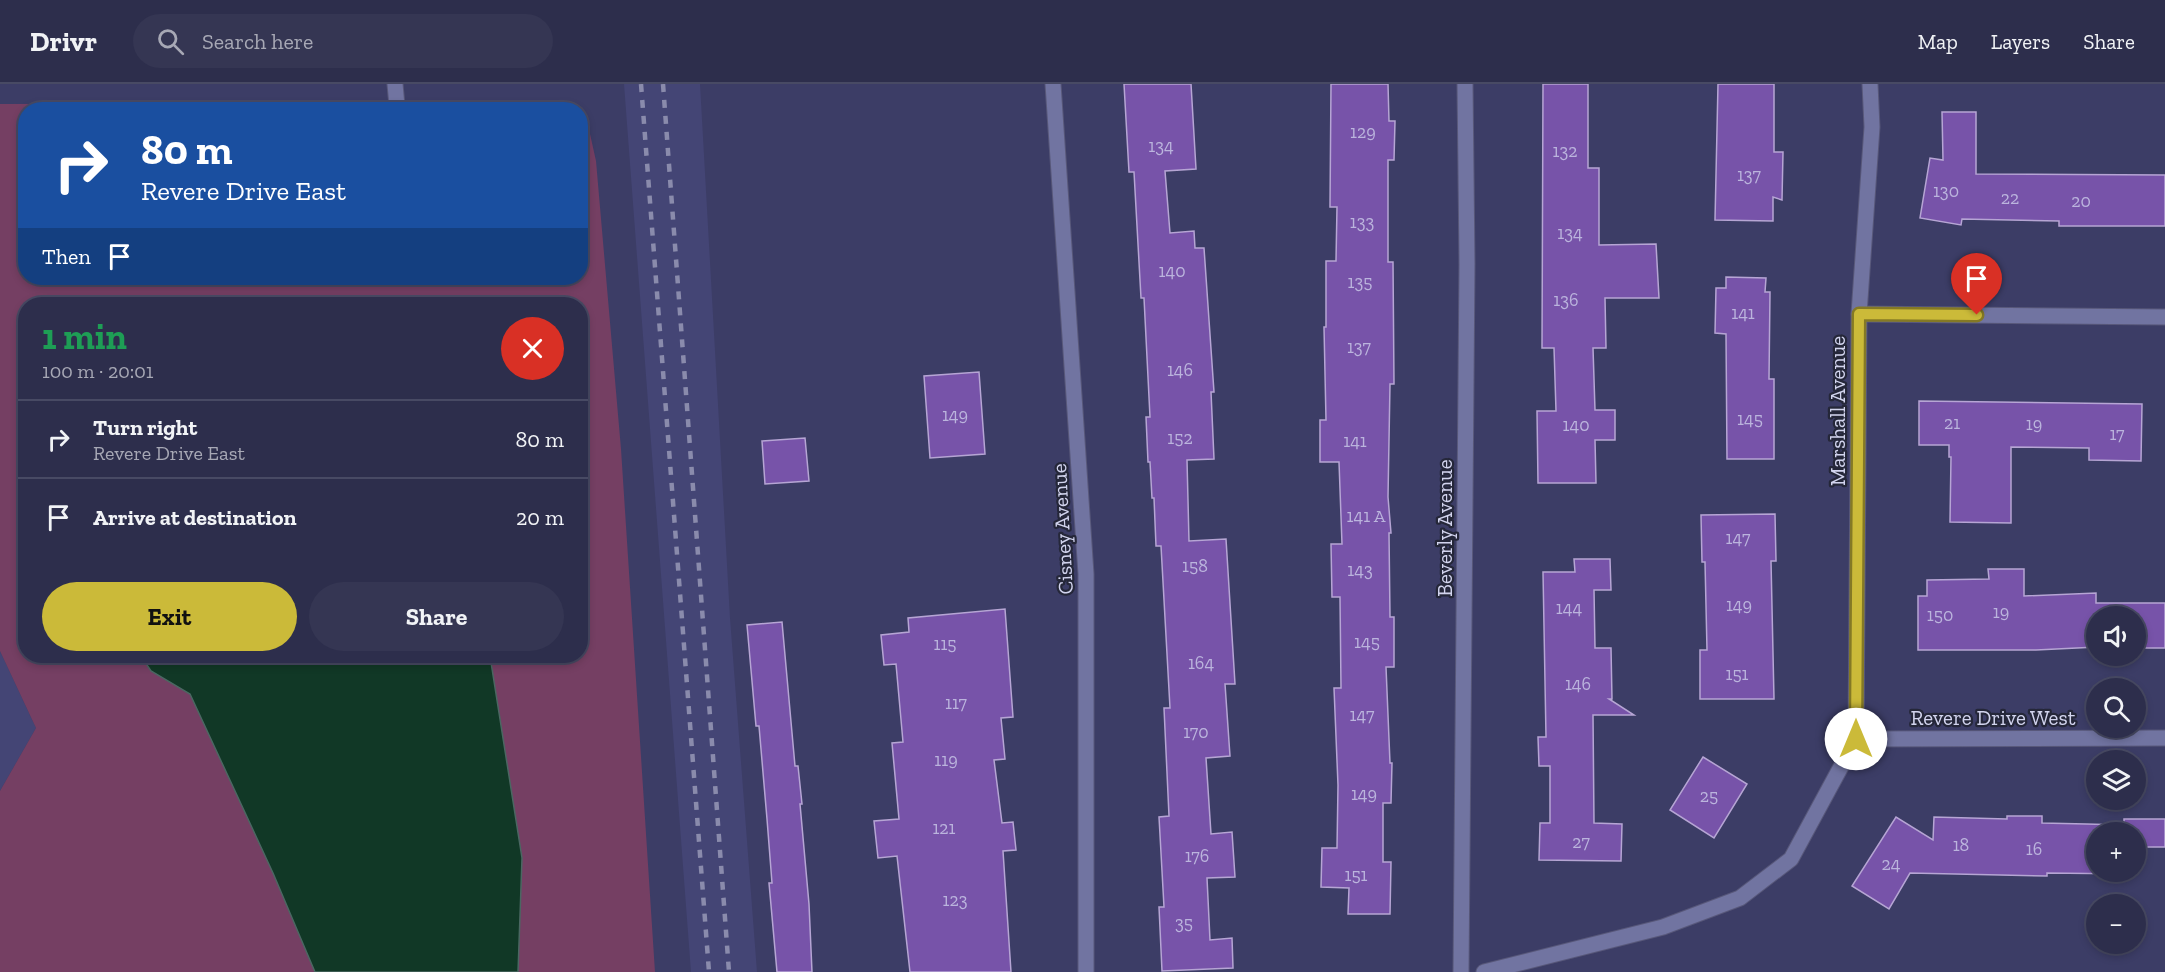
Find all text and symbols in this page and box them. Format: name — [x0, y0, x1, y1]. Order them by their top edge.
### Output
search box — [133, 14, 553, 68]
text: Drivr — [30, 25, 97, 58]
icon: search — [154, 25, 187, 58]
text: Search here — [202, 28, 313, 55]
text: Map — [1918, 29, 1958, 54]
text: Layers — [1991, 29, 2050, 54]
text: Share — [2083, 29, 2135, 54]
house number: 129 — [1350, 121, 1376, 143]
text: 80 m — [141, 124, 232, 175]
icon: right — [42, 126, 120, 204]
house number: 134 — [1148, 135, 1174, 157]
house number: 132 — [1552, 140, 1578, 162]
house number: 137 — [1737, 164, 1762, 186]
text: Revere Drive East — [141, 175, 346, 207]
house number: 130 — [1933, 180, 1959, 202]
house number: 22 — [2001, 187, 2019, 209]
house number: 20 — [2071, 190, 2091, 212]
house number: 133 — [1350, 211, 1374, 233]
house number: 134 — [1557, 222, 1583, 244]
icon: arrive — [103, 240, 136, 273]
text: Then — [42, 243, 91, 270]
pin — [1951, 253, 2002, 315]
house number: 140 — [1159, 260, 1186, 282]
icon: arrive — [1960, 262, 1993, 295]
house number: 135 — [1348, 271, 1372, 293]
house number: 136 — [1553, 289, 1579, 311]
house number: 141 — [1731, 302, 1755, 324]
text: 1 min — [42, 315, 127, 358]
button: close — [501, 317, 564, 380]
house number: 137 — [1347, 336, 1372, 358]
street label: Marshall Avenue — [1825, 336, 1850, 486]
text: 100 m · 20:01 — [42, 359, 154, 383]
house number: 146 — [1167, 359, 1193, 381]
house number: 149 — [942, 404, 968, 426]
house number: 145 — [1737, 408, 1763, 430]
house number: 21 — [1944, 412, 1960, 434]
house number: 19 — [2026, 413, 2042, 435]
text: Turn right — [93, 414, 197, 441]
house number: 140 — [1563, 414, 1590, 436]
icon: right — [42, 423, 75, 456]
house number: 17 — [2109, 423, 2125, 445]
text: 80 m — [516, 426, 564, 453]
house number: 152 — [1167, 427, 1193, 449]
house number: 141 — [1343, 430, 1367, 452]
text: Revere Drive East — [93, 441, 245, 465]
street label: Beverly Avenue — [1432, 459, 1457, 597]
street label: Cisney Avenue — [1046, 463, 1078, 595]
icon: arrive — [42, 501, 75, 534]
text: Arrive at destination — [93, 504, 296, 531]
text: 20 m — [516, 504, 564, 531]
house number: 141 A — [1347, 505, 1386, 527]
house number: 147 — [1726, 527, 1751, 549]
house number: 158 — [1182, 555, 1208, 577]
house number: 143 — [1347, 559, 1373, 581]
button: Exit — [42, 582, 297, 651]
button: Share — [309, 582, 564, 651]
house number: 149 — [1726, 594, 1752, 616]
house number: 144 — [1556, 597, 1582, 619]
house number: 19 — [1993, 601, 2009, 623]
house number: 150 — [1927, 604, 1953, 626]
map controls — [2086, 606, 2146, 954]
button: sound — [2086, 606, 2146, 666]
house number: 145 — [1354, 631, 1380, 653]
house number: 115 — [933, 633, 957, 655]
house number: 164 — [1188, 652, 1214, 674]
house number: 151 — [1725, 663, 1749, 685]
house number: 146 — [1565, 673, 1591, 695]
button: search — [2086, 678, 2146, 738]
house number: 117 — [945, 692, 968, 714]
house number: 147 — [1350, 704, 1375, 726]
street label: Revere Drive West — [1911, 705, 2076, 730]
position arrow — [1824, 707, 1888, 771]
house number: 170 — [1183, 721, 1209, 743]
house number: 119 — [934, 749, 958, 771]
button: layers — [2086, 750, 2146, 810]
house number: 149 — [1351, 783, 1377, 805]
house number: 25 — [1700, 785, 1718, 807]
house number: 121 — [932, 817, 956, 839]
button: + — [2086, 822, 2146, 882]
house number: 27 — [1572, 831, 1590, 853]
house number: 18 — [1953, 834, 1969, 856]
house number: 16 — [2026, 838, 2042, 860]
house number: 176 — [1185, 845, 1209, 867]
house number: 24 — [1882, 853, 1901, 875]
house number: 151 — [1344, 864, 1368, 886]
house number: 123 — [942, 889, 968, 911]
button: − — [2086, 894, 2146, 954]
house number: 35 — [1175, 912, 1193, 934]

